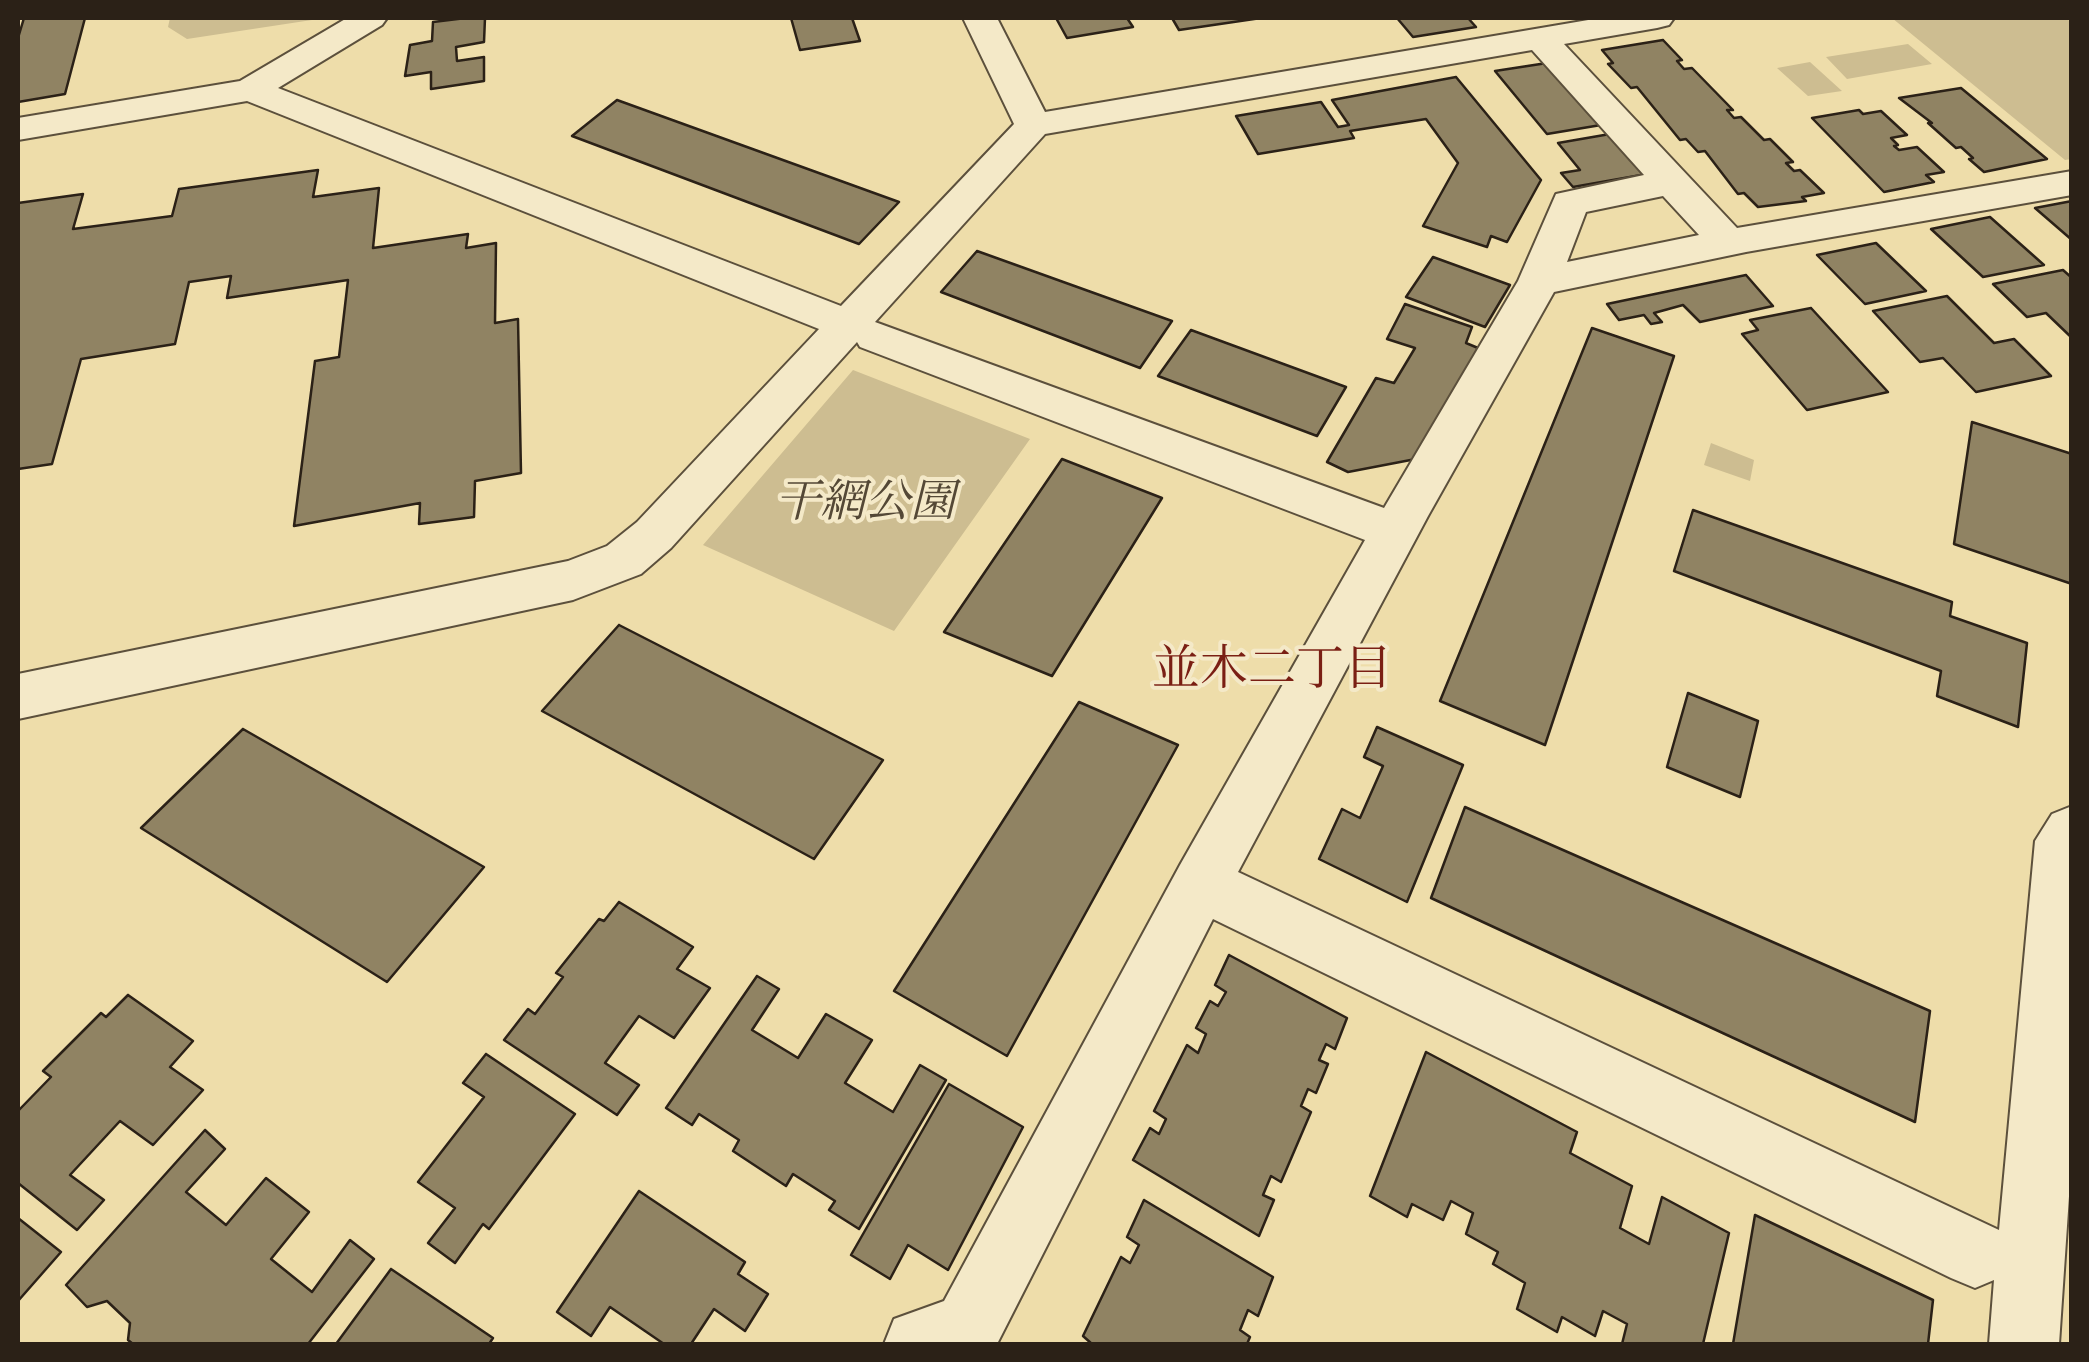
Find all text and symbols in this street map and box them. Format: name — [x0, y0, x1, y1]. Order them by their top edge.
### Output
park label: 干網公園 — [775, 477, 955, 531]
district label: 並木二丁目 — [1152, 642, 1392, 700]

